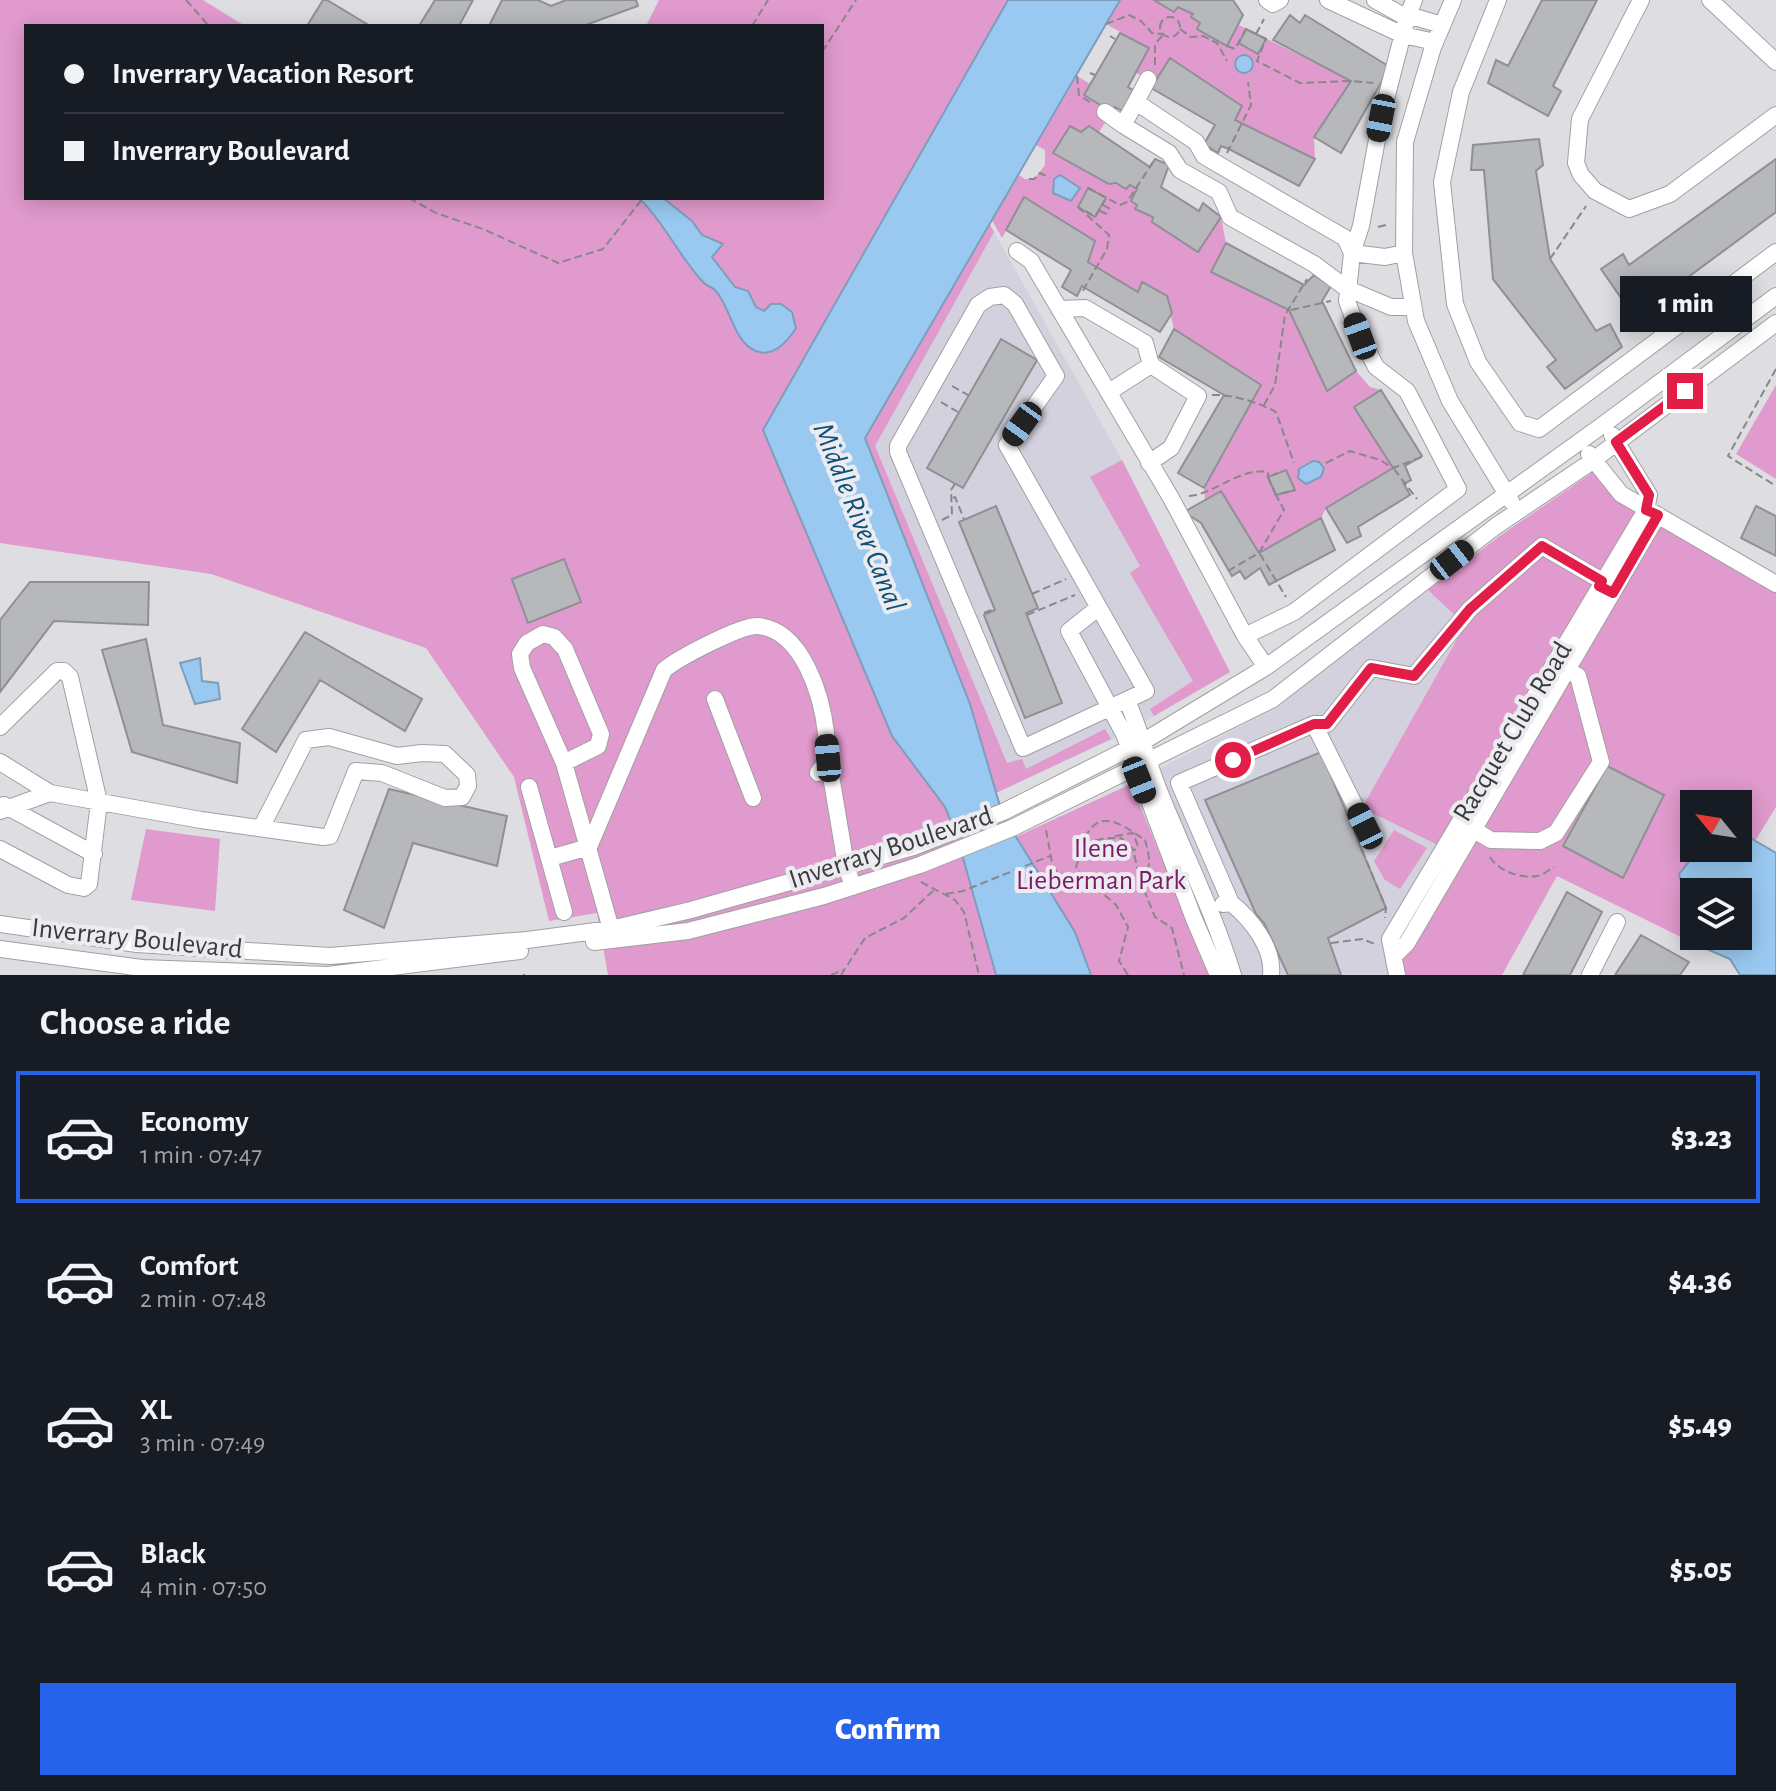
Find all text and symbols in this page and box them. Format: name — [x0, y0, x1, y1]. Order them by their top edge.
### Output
text: Inverrary Vacation Resort — [112, 59, 413, 89]
car — [1365, 92, 1397, 144]
text: Inverrary Boulevard — [112, 136, 350, 166]
callout: 1 min — [1619, 275, 1751, 331]
text: 1 min — [1658, 291, 1714, 317]
car — [1341, 309, 1379, 363]
route end — [1667, 373, 1703, 409]
car — [998, 398, 1046, 450]
water label: Middle River Canal — [808, 418, 910, 616]
car — [1426, 536, 1478, 584]
street label: Racquet Club Road — [1448, 637, 1578, 827]
car — [814, 733, 842, 783]
route start — [1215, 742, 1251, 778]
car — [1119, 753, 1159, 807]
north arrow — [1680, 790, 1752, 862]
map controls — [1680, 790, 1752, 950]
car — [1344, 799, 1386, 853]
street label: Inverrary Boulevard — [786, 802, 996, 894]
park label: Ilene Lieberman Park — [1016, 835, 1186, 895]
button: layers — [1680, 878, 1752, 950]
street label: Inverrary Boulevard — [30, 914, 244, 964]
text: Choose a ride — [40, 1005, 230, 1041]
icon: car — [44, 1101, 116, 1173]
text: Economy — [140, 1107, 249, 1137]
text: $3.23 — [1671, 1122, 1732, 1152]
text: 1 min · 07:47 — [140, 1142, 262, 1168]
icon: car — [44, 1245, 116, 1317]
text: Comfort — [140, 1251, 239, 1281]
text: $4.36 — [1668, 1266, 1732, 1296]
text: 2 min · 07:48 — [140, 1286, 267, 1312]
icon: car — [44, 1389, 116, 1461]
text: XL — [140, 1395, 172, 1425]
text: $5.49 — [1668, 1410, 1732, 1440]
text: 3 min · 07:49 — [140, 1430, 265, 1456]
icon: car — [44, 1533, 116, 1605]
text: Black — [140, 1539, 206, 1569]
text: $5.05 — [1670, 1554, 1732, 1584]
text: 4 min · 07:50 — [140, 1574, 267, 1600]
button: Confirm — [40, 1683, 1736, 1775]

